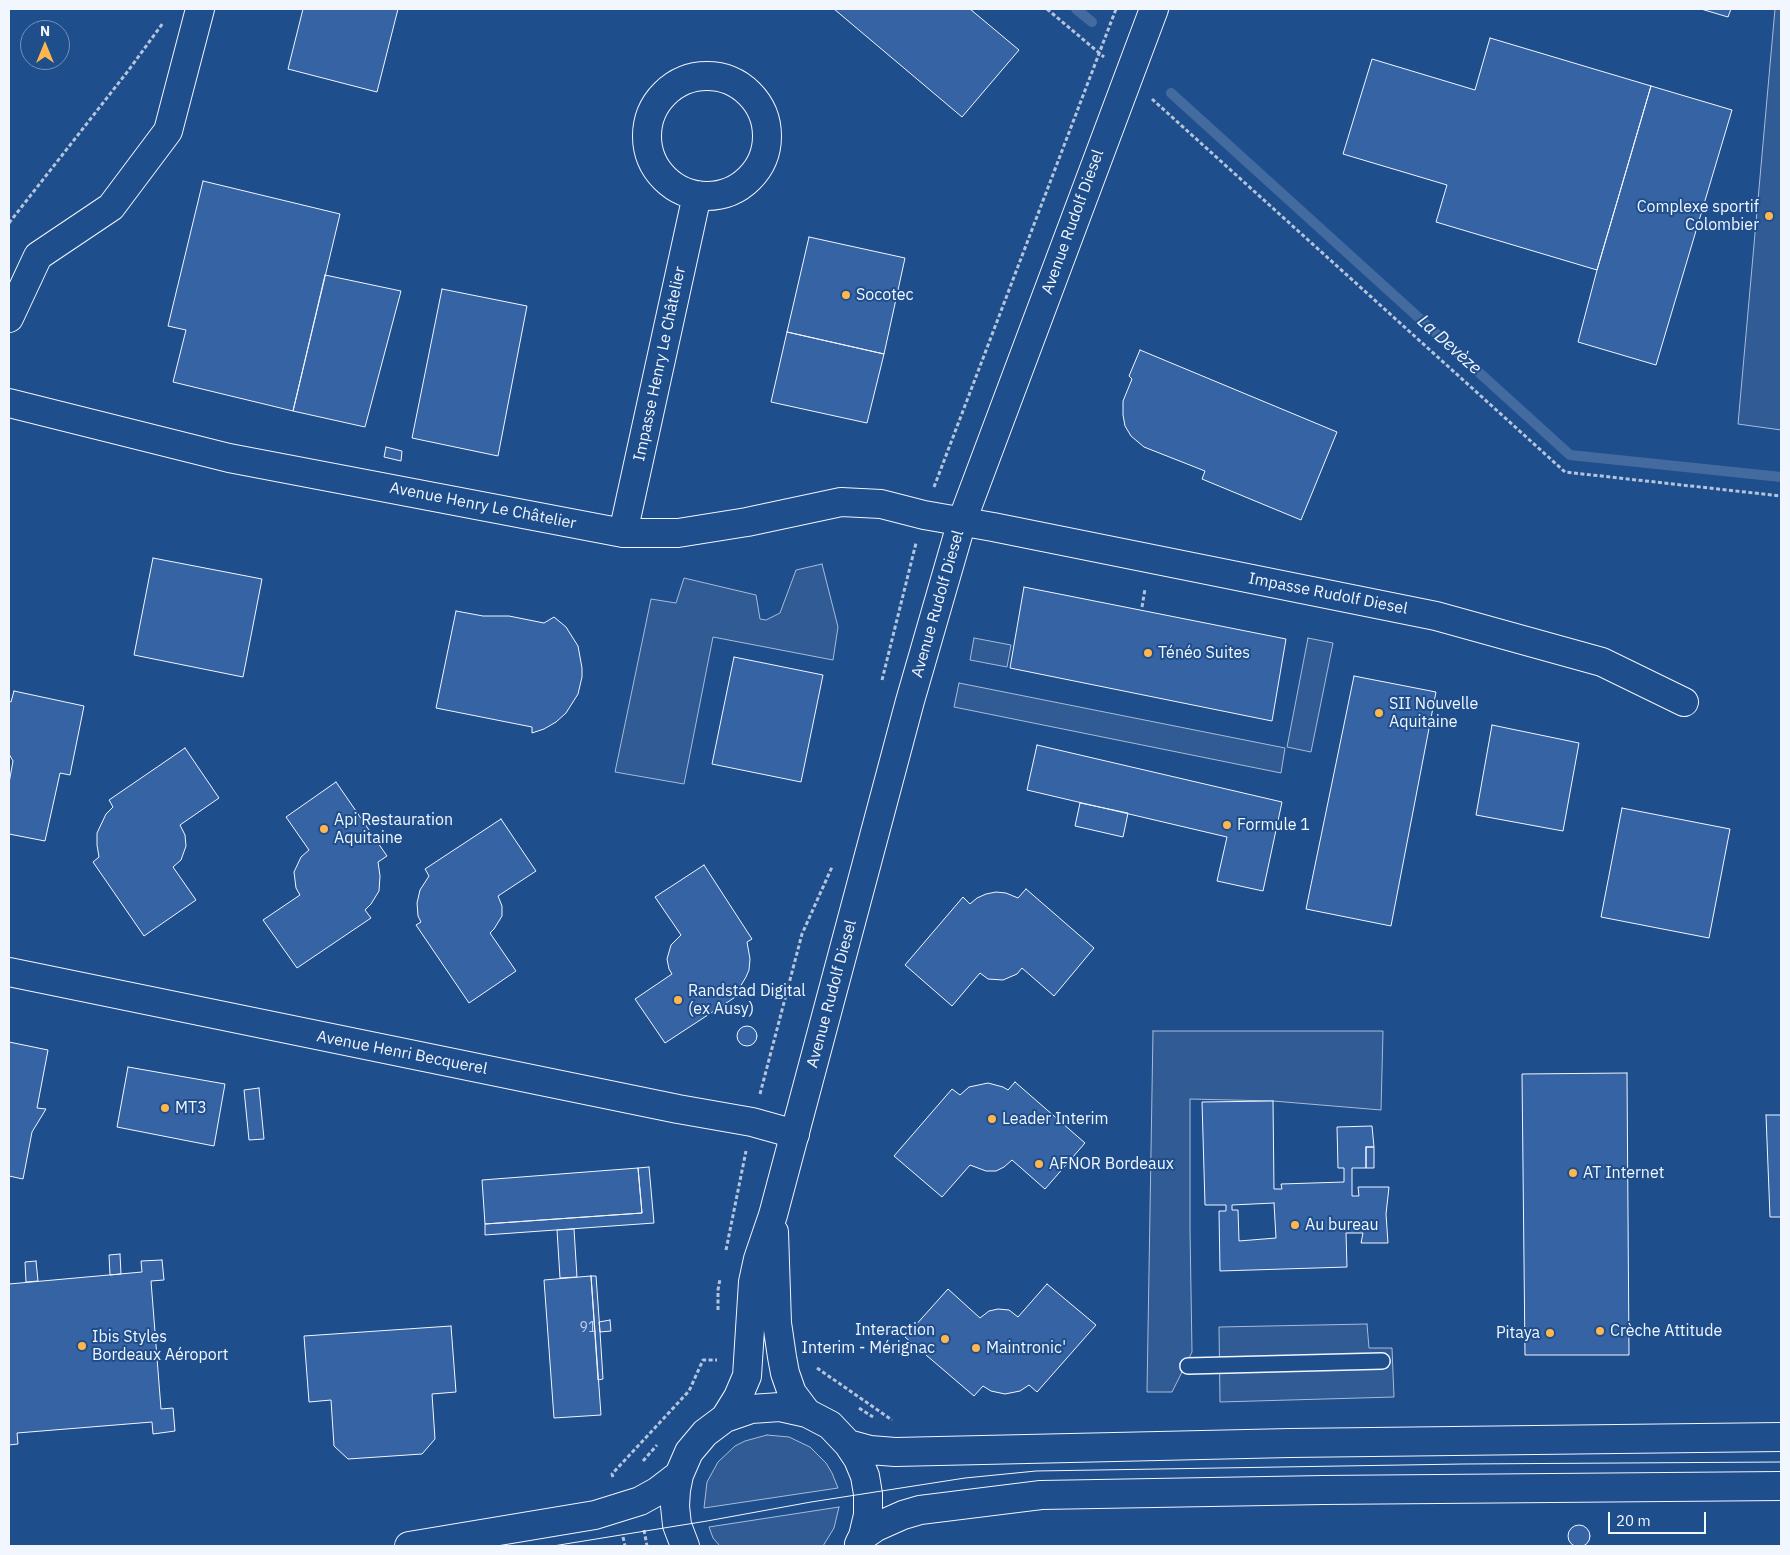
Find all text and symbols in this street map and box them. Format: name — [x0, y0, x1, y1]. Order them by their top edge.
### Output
north arrow — [20, 20, 70, 70]
text: N — [40, 22, 50, 40]
street label: Avenue Rudolf Diesel — [1038, 147, 1108, 297]
place label: Complexe sportif Colombier — [1637, 197, 1759, 235]
marker: Complexe sportif Colombier — [1763, 210, 1775, 222]
street label: Impasse Henry Le Châtelier — [630, 265, 690, 463]
place label: Socotec — [856, 285, 914, 305]
marker: Socotec — [840, 289, 852, 301]
water label: La Devèze — [1412, 311, 1486, 379]
street label: Avenue Henry Le Châtelier — [388, 478, 578, 534]
street label: Avenue Rudolf Diesel — [908, 528, 968, 680]
street label: Impasse Rudolf Diesel — [1247, 569, 1409, 619]
place label: Ténéo Suites — [1158, 643, 1250, 663]
marker: Ténéo Suites — [1142, 647, 1154, 659]
place label: SII Nouvelle Aquitaine — [1389, 694, 1478, 732]
marker: SII Nouvelle Aquitaine — [1373, 707, 1385, 719]
place label: Api Restauration Aquitaine — [334, 810, 453, 848]
place label: Formule 1 — [1237, 815, 1310, 835]
marker: Formule 1 — [1221, 819, 1233, 831]
marker: Api Restauration Aquitaine — [318, 823, 330, 835]
street label: Avenue Rudolf Diesel — [803, 918, 861, 1070]
place label: Randstad Digital (ex Ausy) — [688, 981, 806, 1019]
marker: Randstad Digital (ex Ausy) — [672, 994, 684, 1006]
street label: Avenue Henri Becquerel — [315, 1027, 489, 1079]
place label: MT3 — [175, 1098, 207, 1118]
marker: MT3 — [159, 1102, 171, 1114]
place label: Leader Interim — [1002, 1109, 1109, 1129]
marker: Leader Interim — [986, 1113, 998, 1125]
place label: AFNOR Bordeaux — [1049, 1154, 1174, 1174]
marker: AFNOR Bordeaux — [1033, 1158, 1045, 1170]
place label: AT Internet — [1583, 1163, 1664, 1183]
marker: AT Internet — [1567, 1167, 1579, 1179]
place label: Au bureau — [1305, 1215, 1379, 1235]
marker: Au bureau — [1289, 1219, 1301, 1231]
house number: 91 — [580, 1320, 596, 1336]
place label: Interaction Interim - Mérignac — [802, 1320, 935, 1358]
place label: Crèche Attitude — [1610, 1321, 1722, 1341]
place label: Pitaya — [1496, 1323, 1540, 1343]
marker: Crèche Attitude — [1594, 1325, 1606, 1337]
place label: Ibis Styles Bordeaux Aéroport — [92, 1327, 228, 1365]
marker: Pitaya — [1544, 1327, 1556, 1339]
marker: Interaction Interim - Mérignac — [939, 1333, 951, 1345]
place label: Maintronic' — [986, 1338, 1066, 1358]
marker: Ibis Styles Bordeaux Aéroport — [76, 1340, 88, 1352]
marker: Maintronic' — [970, 1342, 982, 1354]
scale bar — [1610, 1502, 1708, 1534]
text: 20 m — [1616, 1511, 1651, 1530]

